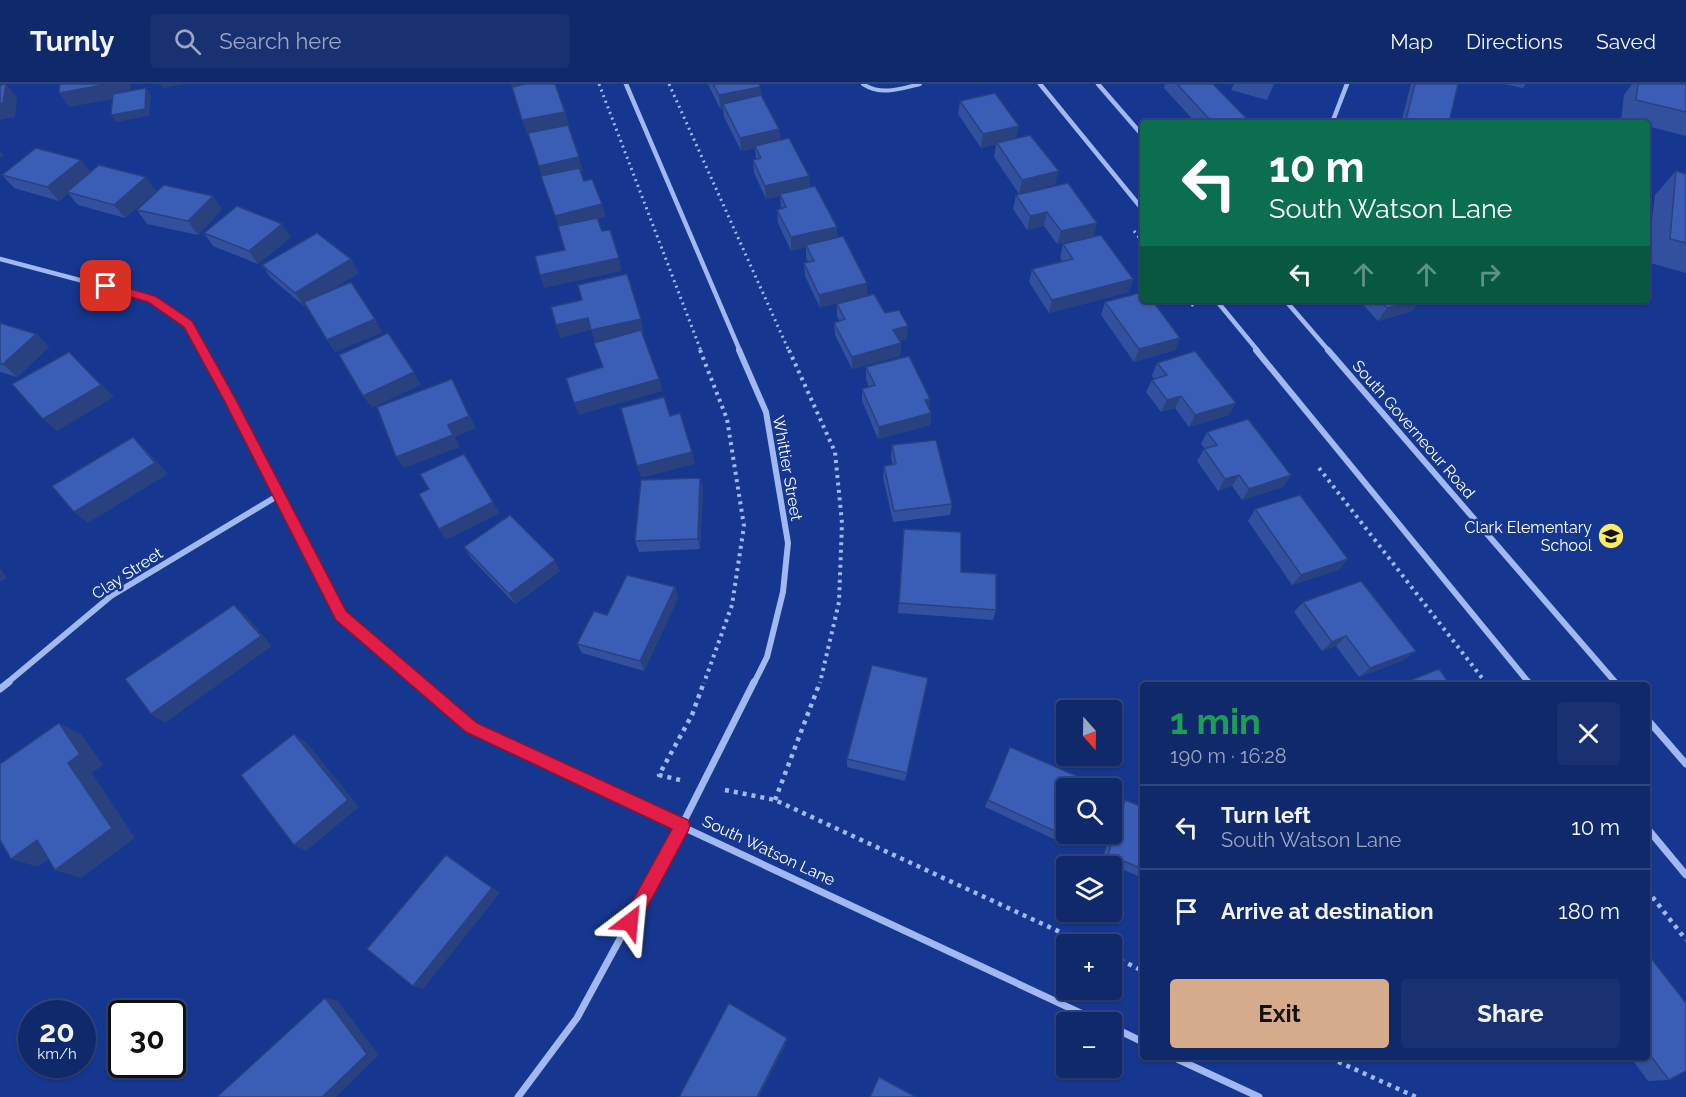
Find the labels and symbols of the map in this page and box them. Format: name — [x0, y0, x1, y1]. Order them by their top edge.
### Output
pin — [80, 260, 131, 311]
street label: South Governeour Road — [1348, 356, 1479, 502]
street label: Whittier Street — [769, 414, 806, 523]
place label: Clark Elementary School — [1465, 518, 1593, 555]
school or university icon: Clark Elementary School — [1596, 521, 1626, 551]
street label: Clay Street — [88, 543, 167, 603]
north arrow — [1056, 700, 1122, 766]
street label: South Watson Lane — [699, 811, 838, 890]
position arrow — [598, 890, 662, 954]
speed limit sign: 30 — [108, 1000, 186, 1078]

